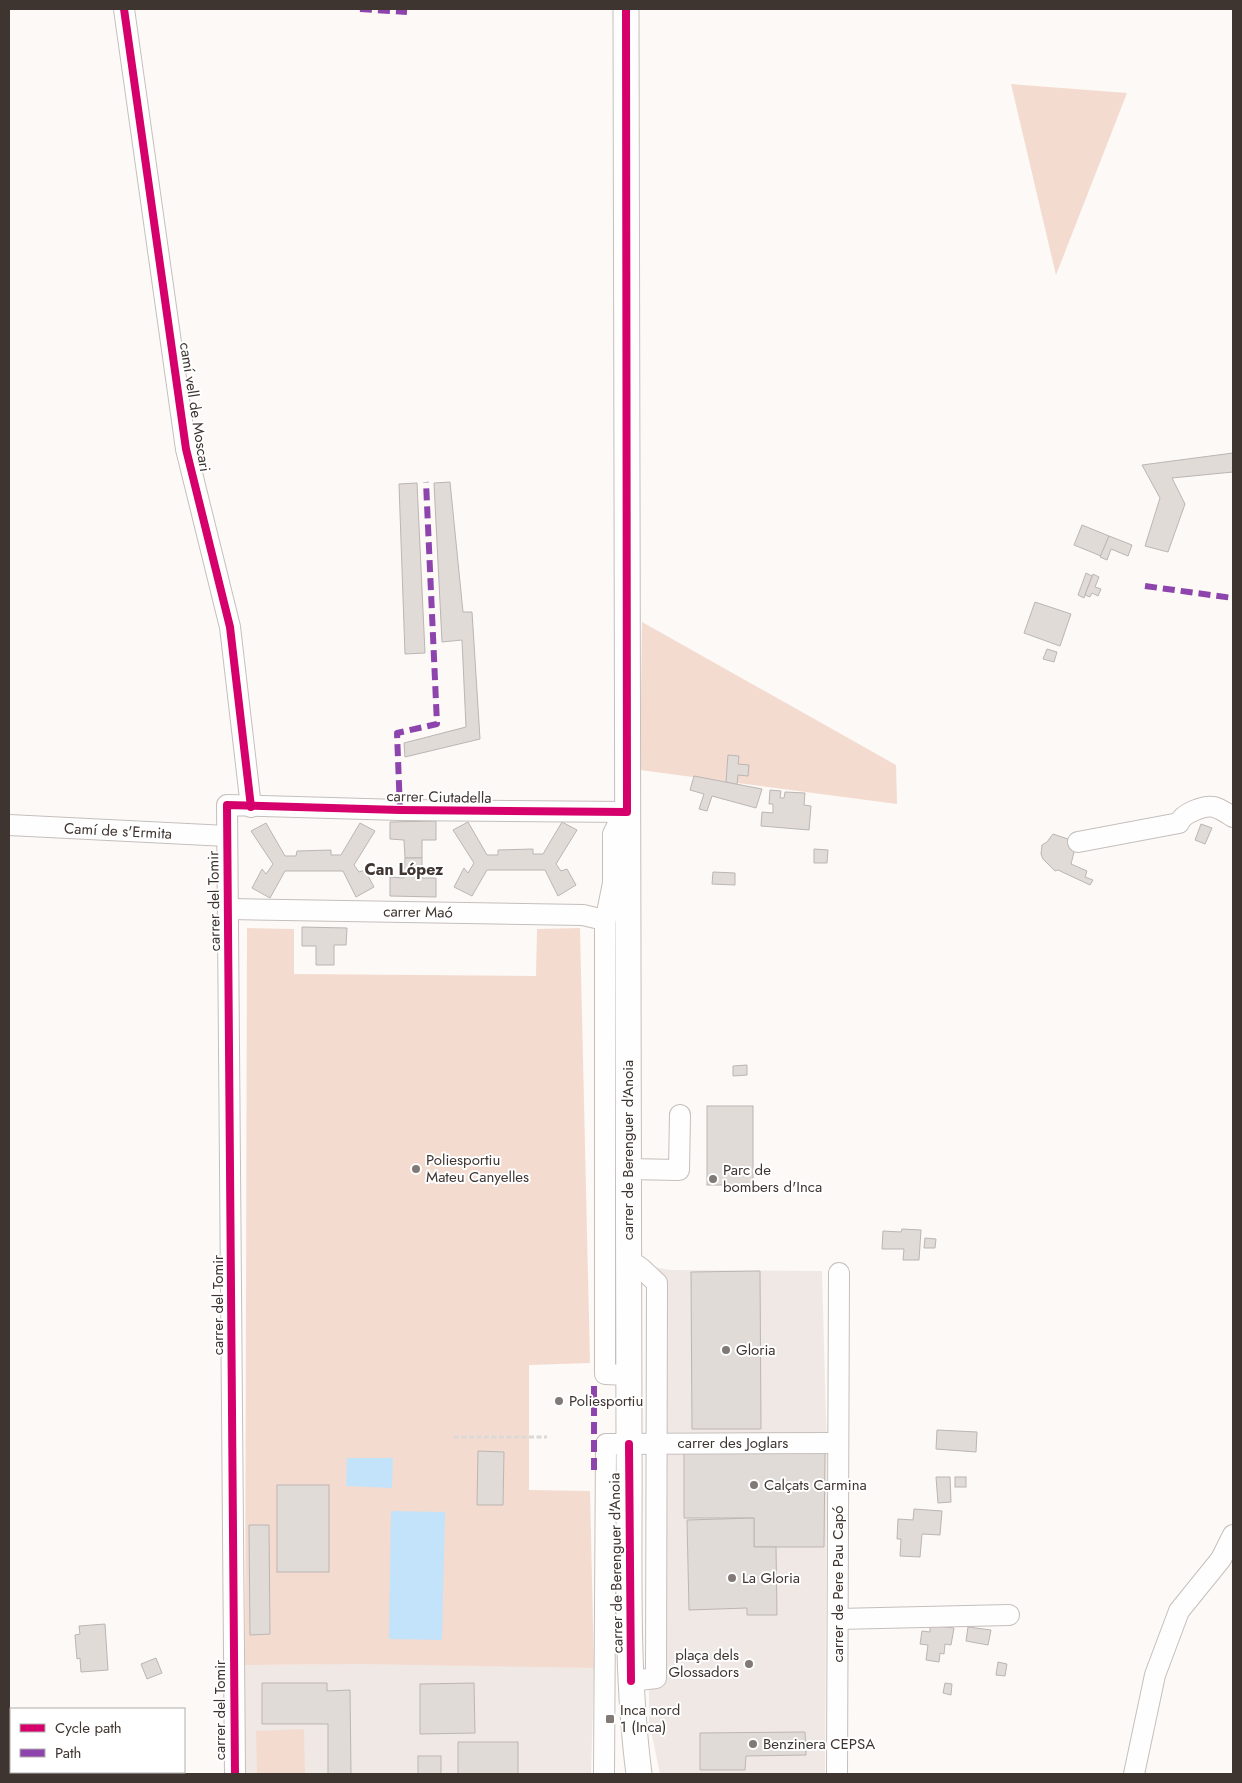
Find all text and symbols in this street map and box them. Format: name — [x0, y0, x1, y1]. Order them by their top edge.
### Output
street label: camí vell de Moscari — [174, 341, 216, 473]
street label: carrer Ciutadella — [386, 785, 492, 809]
street label: Camí de s'Ermita — [63, 817, 173, 845]
street label: carrer del Tomir — [202, 850, 226, 951]
district label: Can López — [365, 858, 444, 881]
street label: carrer Maó — [383, 900, 453, 924]
street label: carrer de Berenguer d'Anoia — [617, 1060, 639, 1240]
place label: Poliesportiu Mateu Canyelles — [426, 1149, 529, 1188]
place label: Parc de bombers d'Inca — [723, 1159, 822, 1198]
marker: Poliesportiu Mateu Canyelles — [410, 1163, 422, 1175]
marker: Parc de bombers d'Inca — [707, 1173, 719, 1185]
street label: carrer del Tomir — [207, 1254, 229, 1355]
place label: Gloria — [736, 1339, 776, 1361]
marker: Gloria — [720, 1344, 732, 1356]
place label: Poliesportiu — [569, 1390, 643, 1412]
marker: Poliesportiu — [553, 1395, 565, 1407]
street label: carrer des Joglars — [678, 1432, 788, 1454]
street label: carrer de Berenguer d'Anoia — [603, 1472, 629, 1654]
place label: Calçats Carmina — [764, 1474, 867, 1496]
marker: Calçats Carmina — [748, 1479, 760, 1491]
street label: carrer de Pere Pau Capó — [827, 1506, 849, 1662]
place label: La Gloria — [742, 1567, 800, 1589]
marker: La Gloria — [726, 1572, 738, 1584]
place label: plaça dels Glossadors — [668, 1644, 739, 1683]
marker: plaça dels Glossadors — [743, 1658, 755, 1670]
street label: carrer del Tomir — [209, 1659, 231, 1760]
place label: Inca nord 1 (Inca) — [620, 1699, 680, 1738]
legend — [10, 1708, 185, 1773]
marker: Inca nord 1 (Inca) — [604, 1713, 616, 1725]
text: Cycle path — [55, 1717, 122, 1739]
place label: Benzinera CEPSA — [763, 1733, 875, 1755]
marker: Benzinera CEPSA — [747, 1738, 759, 1750]
text: Path — [55, 1742, 81, 1764]

